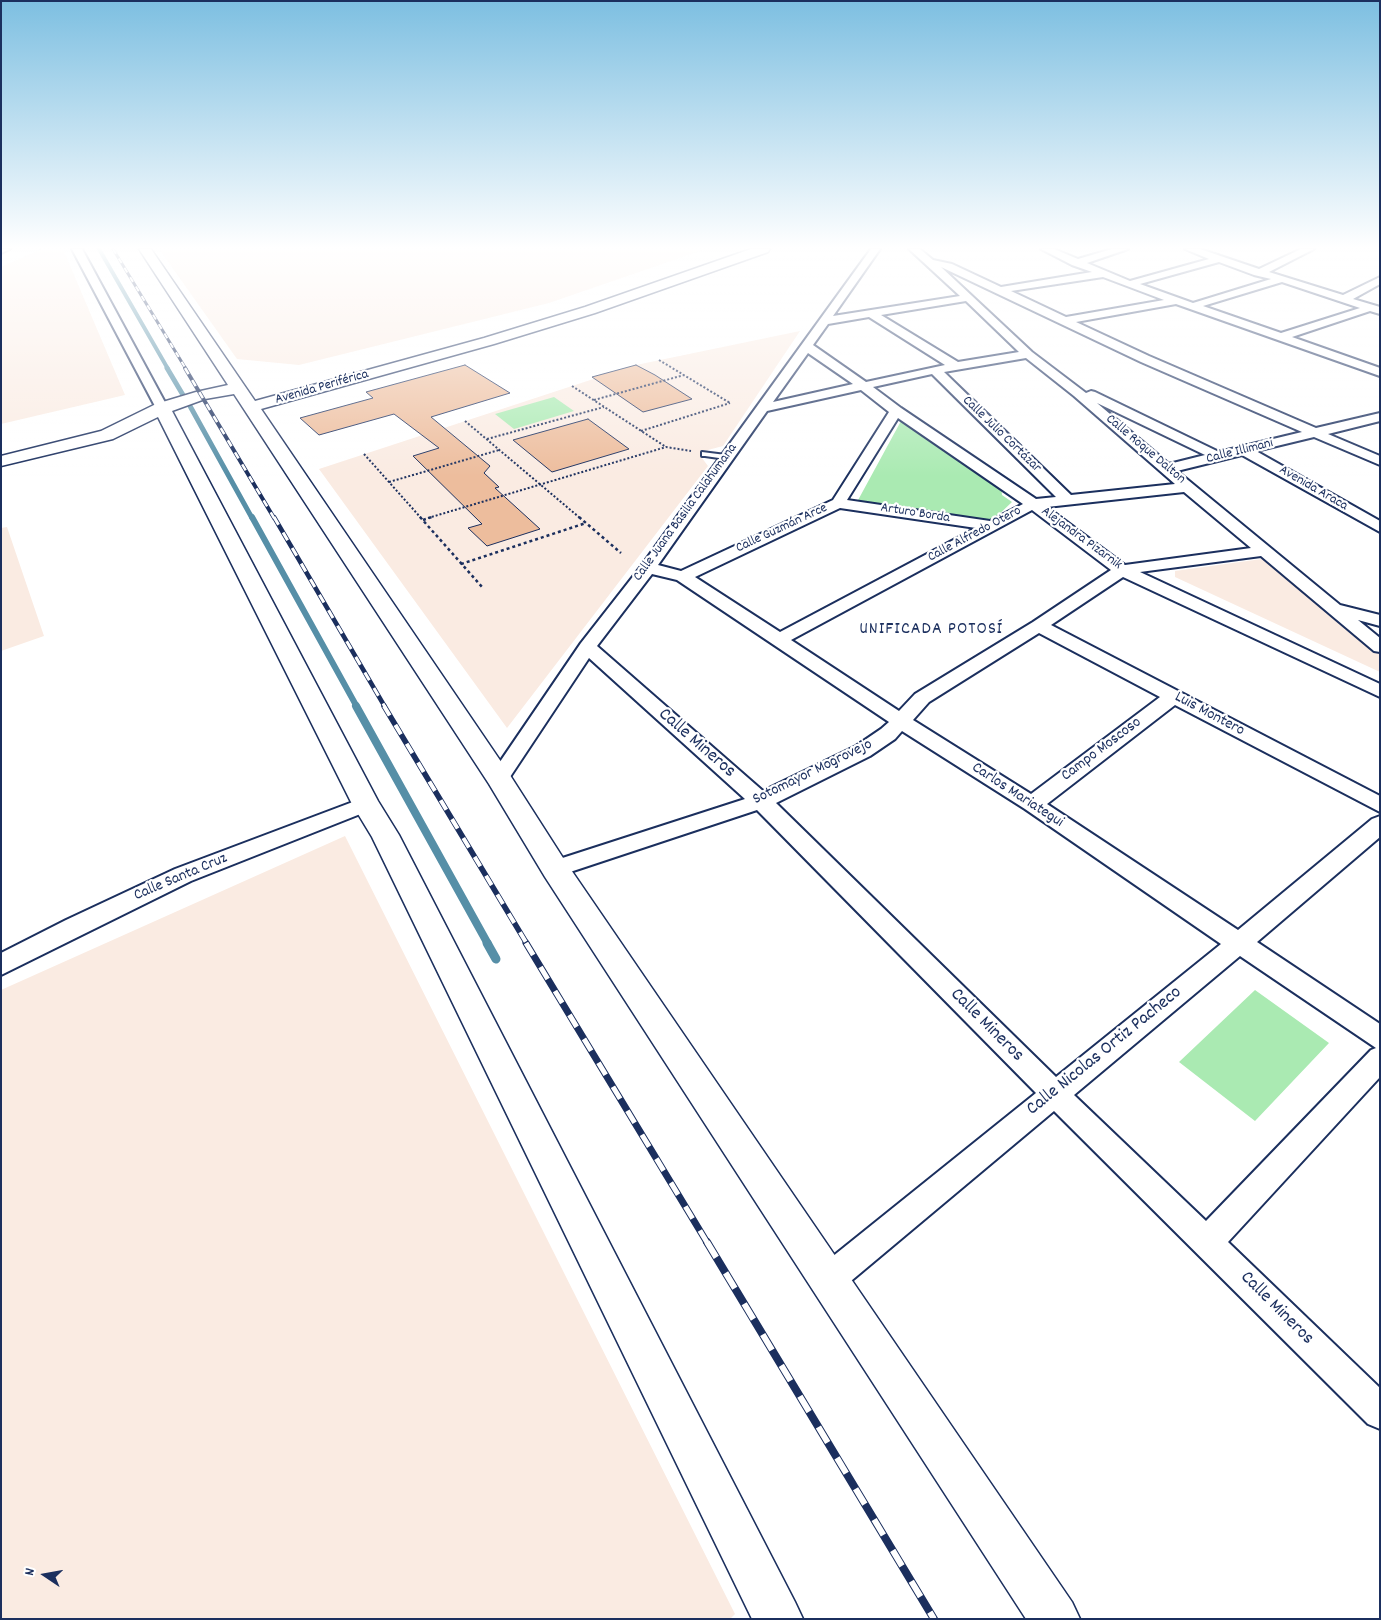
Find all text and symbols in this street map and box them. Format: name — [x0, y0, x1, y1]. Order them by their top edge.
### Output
street label: Avenida Periférica — [273, 367, 371, 409]
street label: Calle Julio Cortázar — [958, 393, 1044, 477]
street label: Calle Roque Dalton — [1102, 412, 1188, 488]
street label: Calle Illimani — [1205, 436, 1275, 468]
street label: Calle Juana Basilia Calahumana — [630, 441, 742, 585]
street label: Avenida Araca — [1276, 463, 1350, 515]
street label: Arturo Borda — [879, 500, 951, 528]
street label: Calle Guzmán Arce — [734, 501, 830, 557]
street label: Calle Alfredo Otero — [925, 503, 1025, 567]
street label: Alejandra Pizarnik — [1037, 504, 1125, 574]
district label: UNIFICADA POTOSÍ — [857, 620, 1005, 642]
street label: Luis Montero — [1171, 689, 1247, 741]
street label: Calle Mineros — [653, 704, 739, 784]
street label: Campo Moscoso — [1058, 714, 1146, 786]
street label: Sotomayor Mogrovejo — [750, 736, 876, 810]
street label: Carlos Mariategui — [967, 759, 1067, 833]
street label: Calle Santa Cruz — [131, 850, 231, 906]
street label: Calle Nicolas Ortiz Pacheco — [1023, 982, 1187, 1122]
street label: Calle Mineros — [944, 984, 1028, 1068]
street label: Calle Mineros — [1234, 1267, 1318, 1351]
north arrow — [20, 1550, 70, 1600]
text: N — [20, 1566, 41, 1577]

